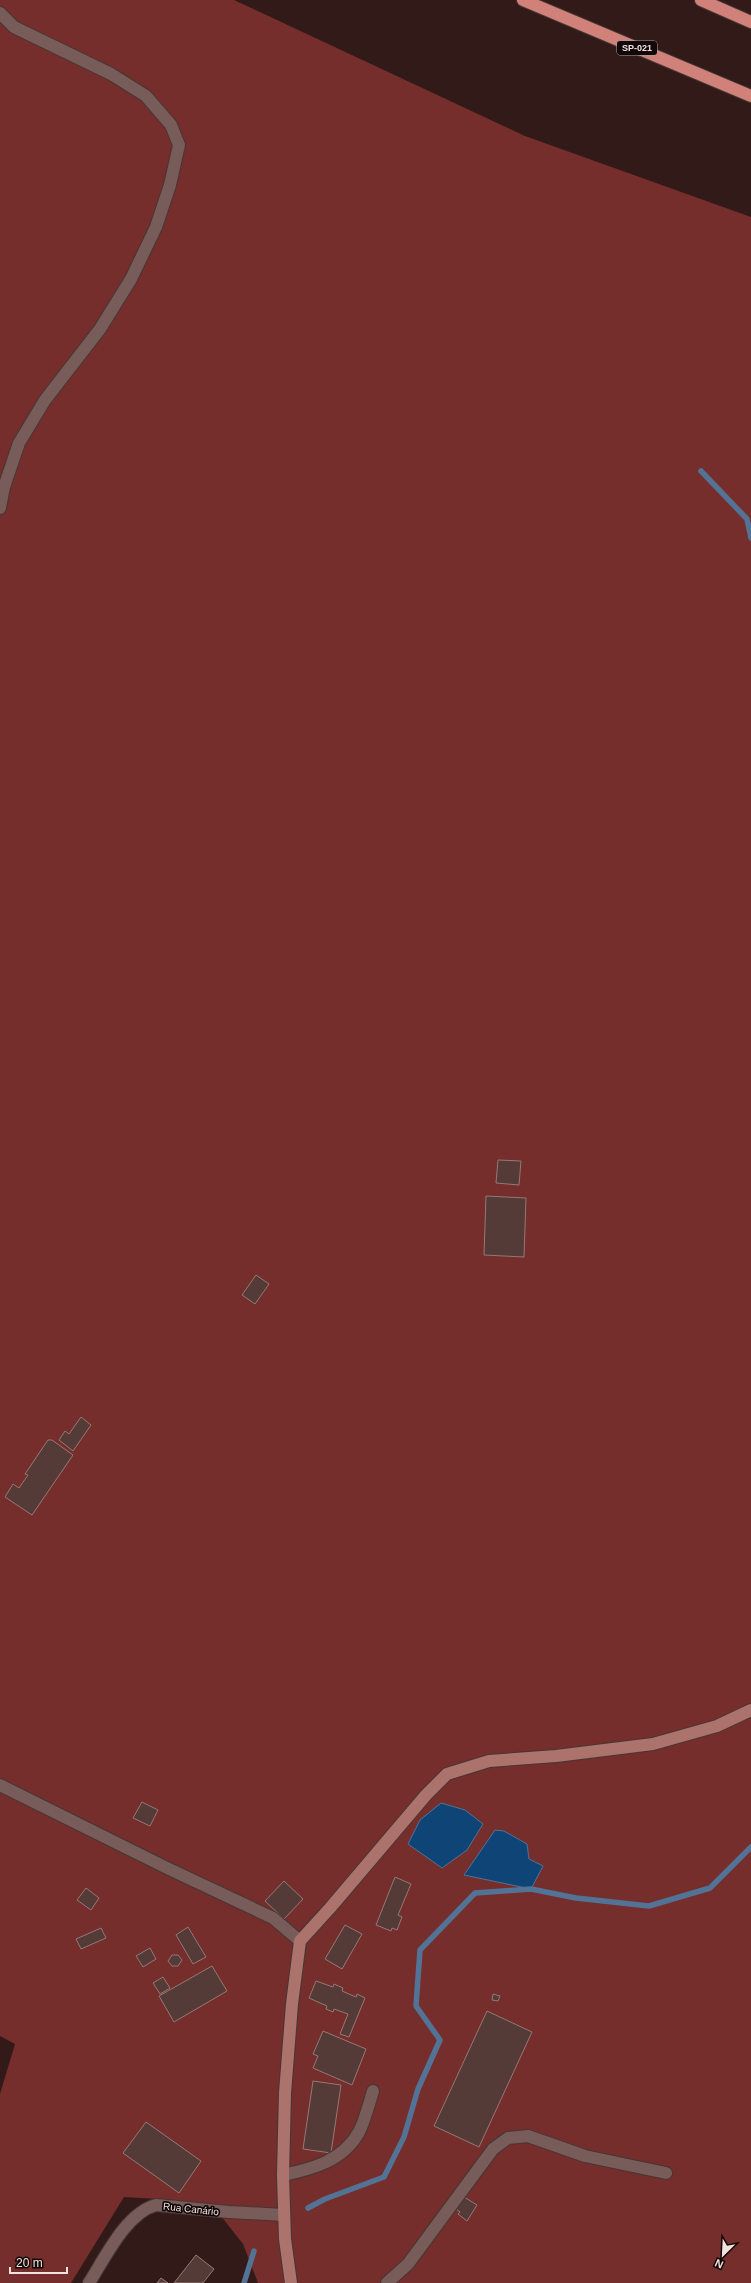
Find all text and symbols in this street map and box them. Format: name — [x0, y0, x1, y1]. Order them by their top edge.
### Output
road number: SP-021 — [617, 41, 657, 55]
street label: Rua Canário — [163, 2201, 220, 2217]
north arrow — [703, 2235, 743, 2275]
scale bar — [10, 2249, 67, 2275]
text: 20 m — [16, 2256, 43, 2270]
text: N — [713, 2257, 725, 2271]

